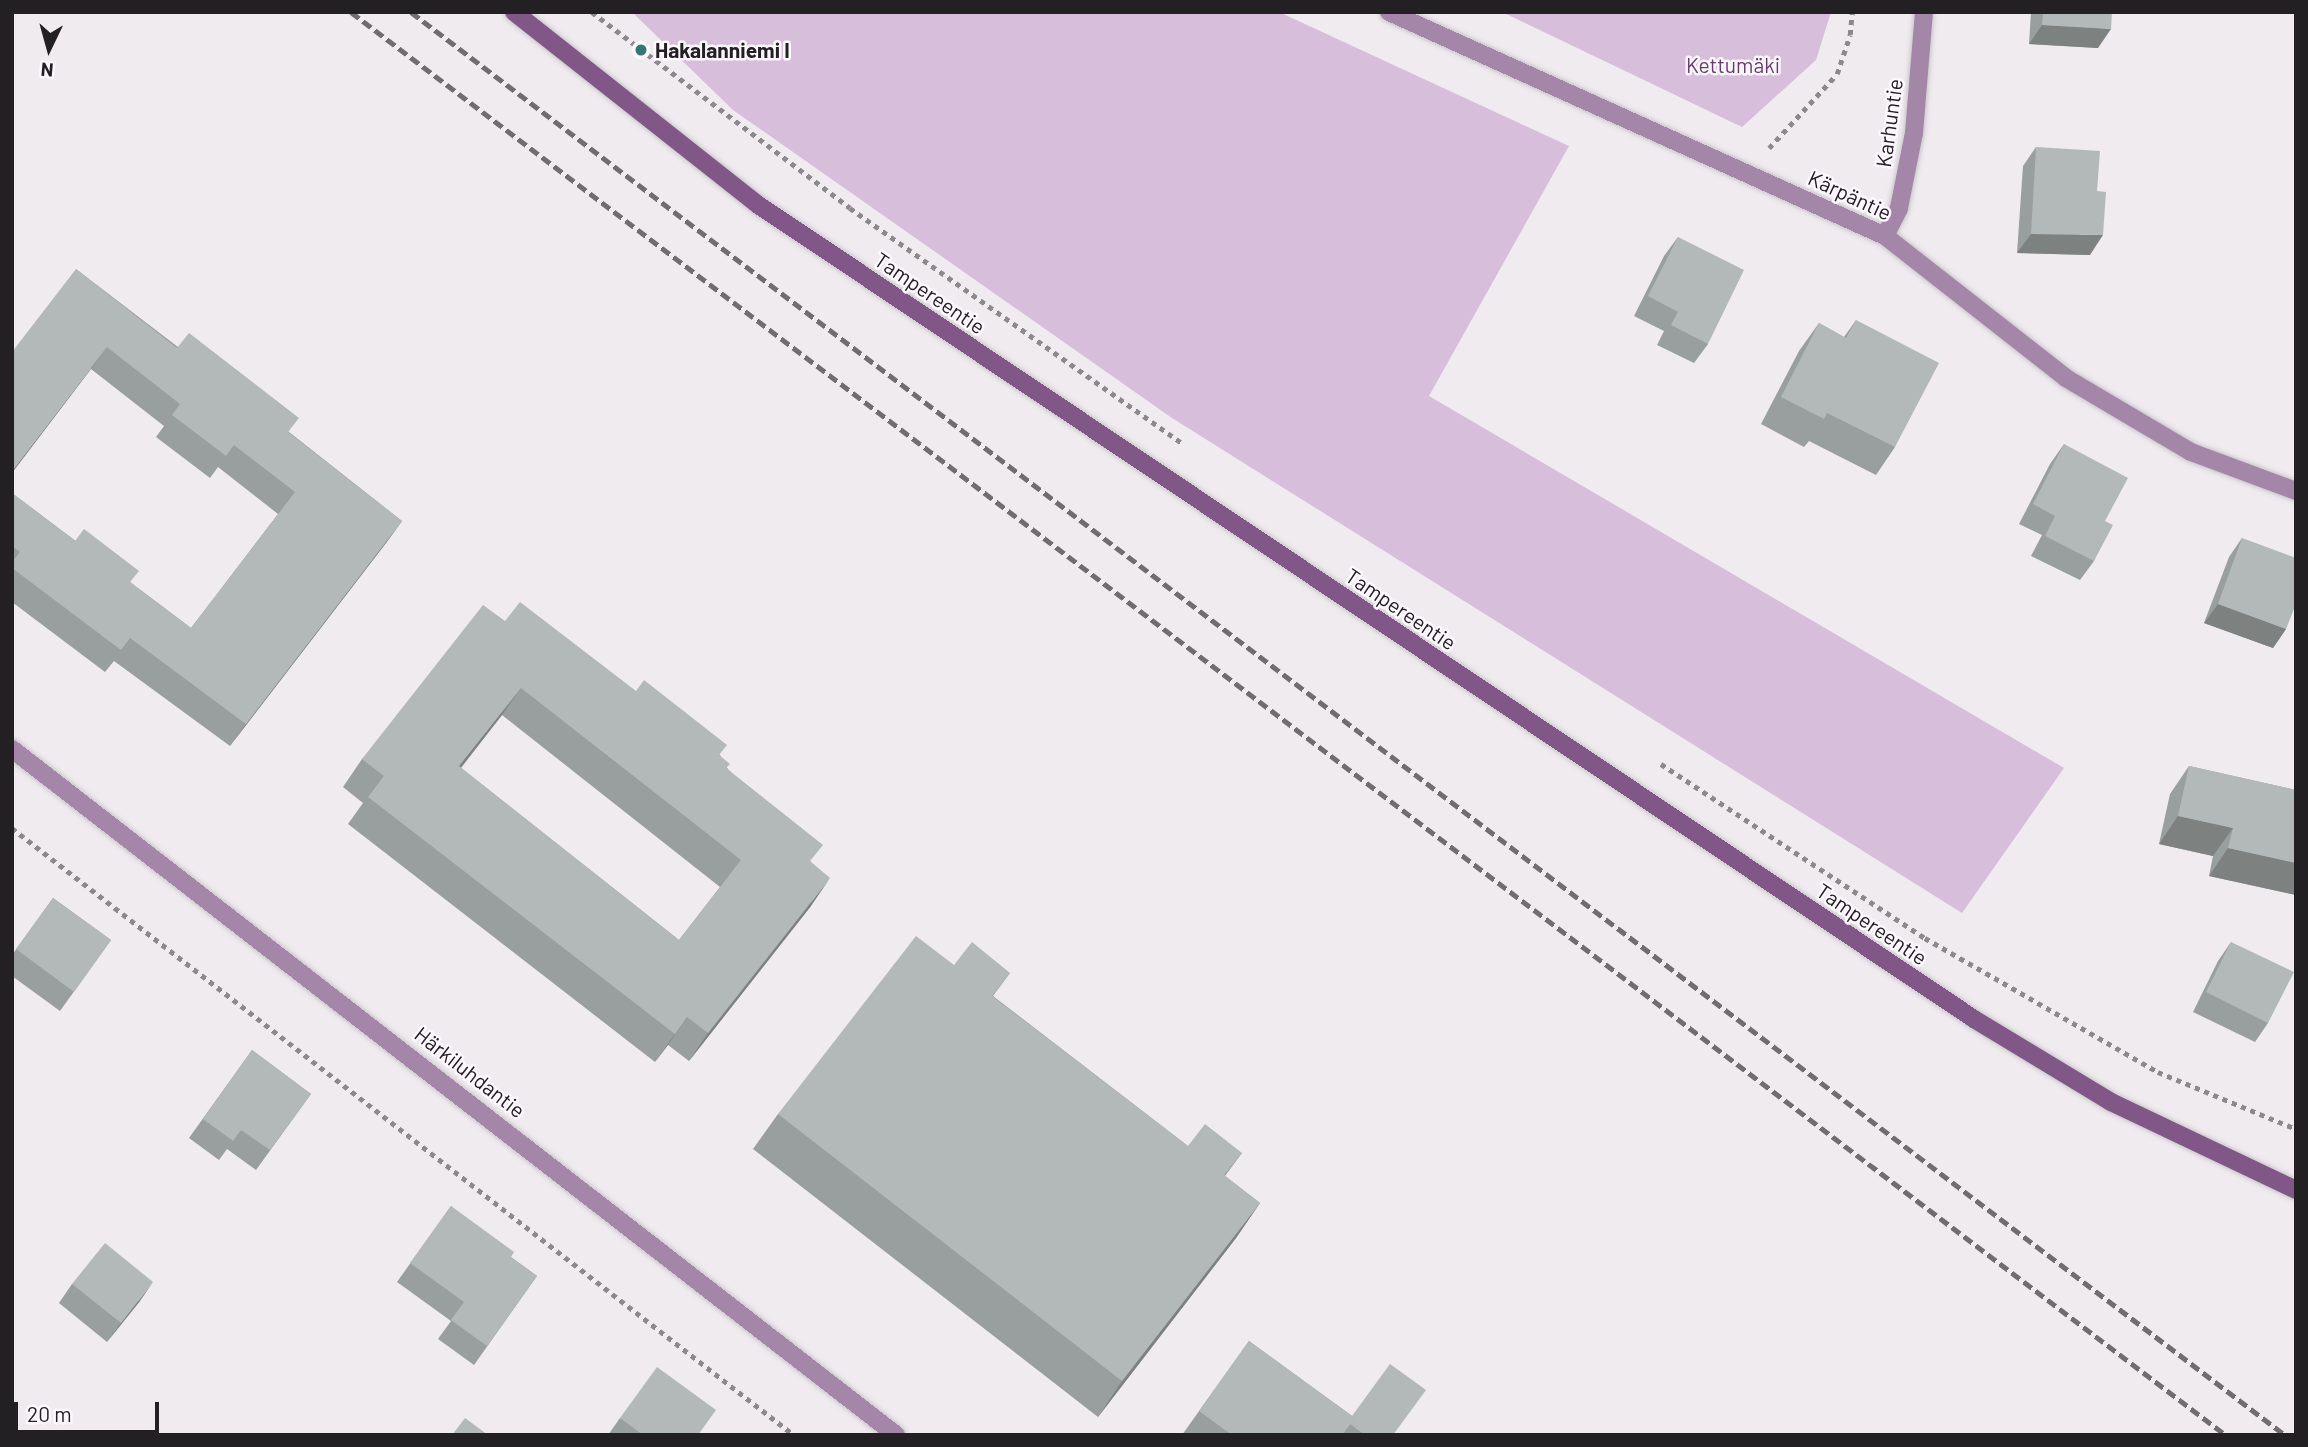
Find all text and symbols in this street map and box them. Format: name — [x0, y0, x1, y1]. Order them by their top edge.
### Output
north arrow — [14, 14, 84, 84]
place label: Hakalanniemi I — [655, 37, 790, 63]
marker: Hakalanniemi I — [633, 42, 649, 58]
park label: Kettumäki — [1686, 52, 1780, 78]
text: N — [40, 58, 54, 82]
street label: Karhuntie — [1870, 77, 1908, 169]
street label: Kärpäntie — [1804, 165, 1896, 225]
street label: Tampereentie — [870, 247, 990, 339]
street label: Tampereentie — [1341, 563, 1461, 655]
street label: Tampereentie — [1812, 878, 1932, 970]
street label: Härkiluhdantie — [410, 1021, 530, 1123]
scale bar — [18, 1388, 163, 1432]
text: 20 m — [27, 1401, 72, 1426]

